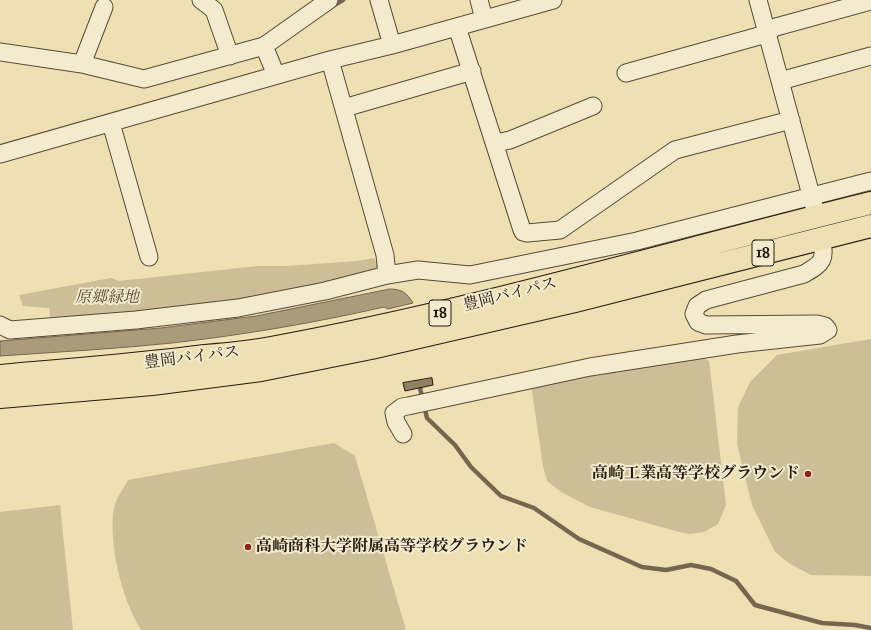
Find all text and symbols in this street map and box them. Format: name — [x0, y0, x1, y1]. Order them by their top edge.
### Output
road number: 18 — [752, 240, 774, 266]
street label: 豊岡バイパス — [461, 274, 559, 316]
park label: 原郷緑地 — [75, 288, 139, 308]
road number: 18 — [429, 300, 451, 326]
street label: 豊岡バイパス — [143, 343, 241, 373]
place label: 高崎工業高等学校グラウンド — [592, 464, 800, 484]
marker: 高崎工業高等学校グラウンド — [803, 469, 813, 479]
place label: 高崎商科大学附属高等学校グラウンド — [256, 537, 528, 557]
marker: 高崎商科大学附属高等学校グラウンド — [243, 542, 253, 552]

